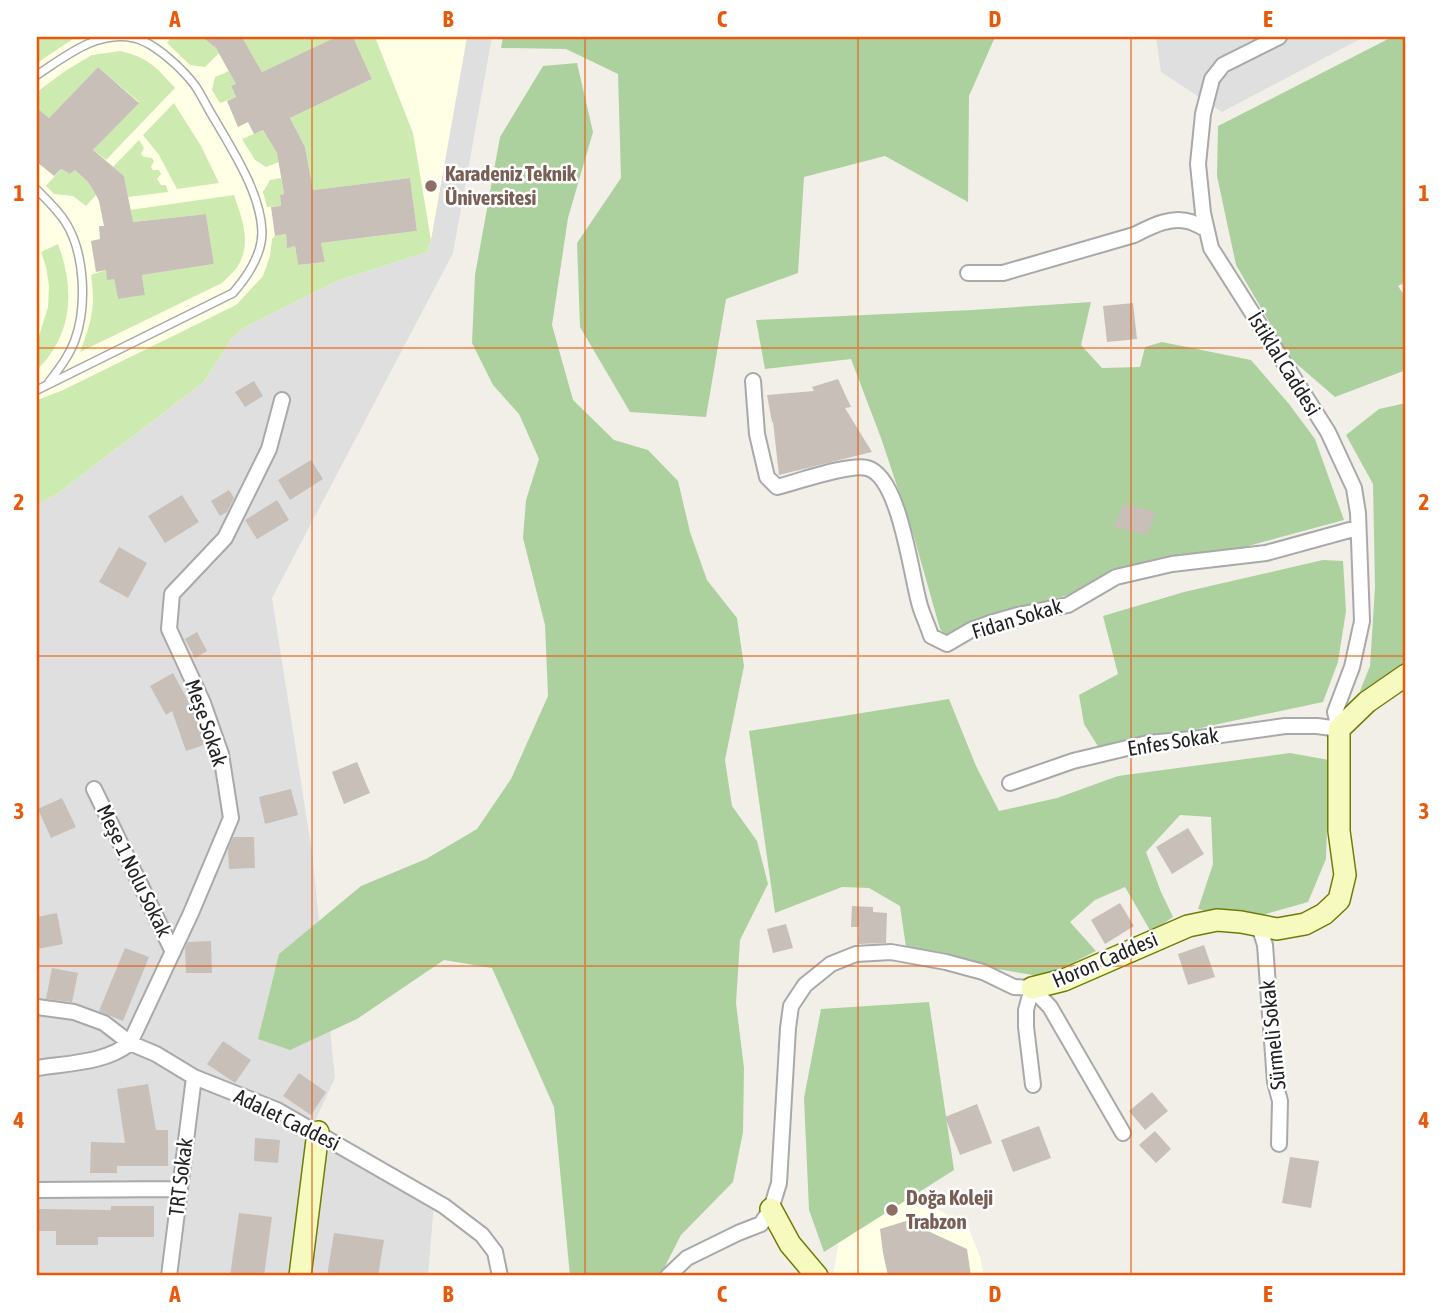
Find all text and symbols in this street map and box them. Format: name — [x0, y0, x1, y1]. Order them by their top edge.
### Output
text: A — [168, 6, 181, 32]
text: B — [443, 6, 454, 32]
text: C — [717, 6, 728, 32]
text: D — [989, 6, 1002, 32]
text: E — [1263, 6, 1273, 32]
place label: Karadeniz Teknik Üniversitesi — [445, 161, 577, 209]
marker: Karadeniz Teknik Üniversitesi — [423, 178, 439, 194]
text: 1 — [14, 180, 25, 206]
text: 1 — [1419, 180, 1430, 206]
street label: İstiklal Caddesi — [1244, 307, 1326, 420]
text: 2 — [14, 489, 24, 515]
text: 2 — [1419, 489, 1429, 515]
street label: Fidan Sokak — [969, 593, 1065, 643]
street label: Meşe Sokak — [181, 676, 233, 769]
street label: Enfes Sokak — [1126, 722, 1220, 760]
text: 3 — [14, 798, 24, 824]
text: 3 — [1419, 798, 1429, 824]
street label: Meşe 1 Nolu Sokak — [93, 801, 177, 941]
street label: Horon Caddesi — [1048, 926, 1161, 992]
street label: Sürmeli Sokak — [1254, 979, 1290, 1091]
street label: Adalet Caddesi — [231, 1083, 344, 1155]
text: 4 — [13, 1107, 25, 1133]
text: 4 — [1418, 1107, 1430, 1133]
street label: TRT Sokak — [163, 1136, 197, 1217]
place label: Doğa Koleji Trabzon — [906, 1185, 993, 1233]
marker: Doğa Koleji Trabzon — [884, 1202, 900, 1218]
text: A — [168, 1281, 181, 1307]
text: B — [443, 1281, 454, 1307]
text: C — [717, 1281, 728, 1307]
text: D — [989, 1281, 1002, 1307]
text: E — [1263, 1281, 1273, 1307]

